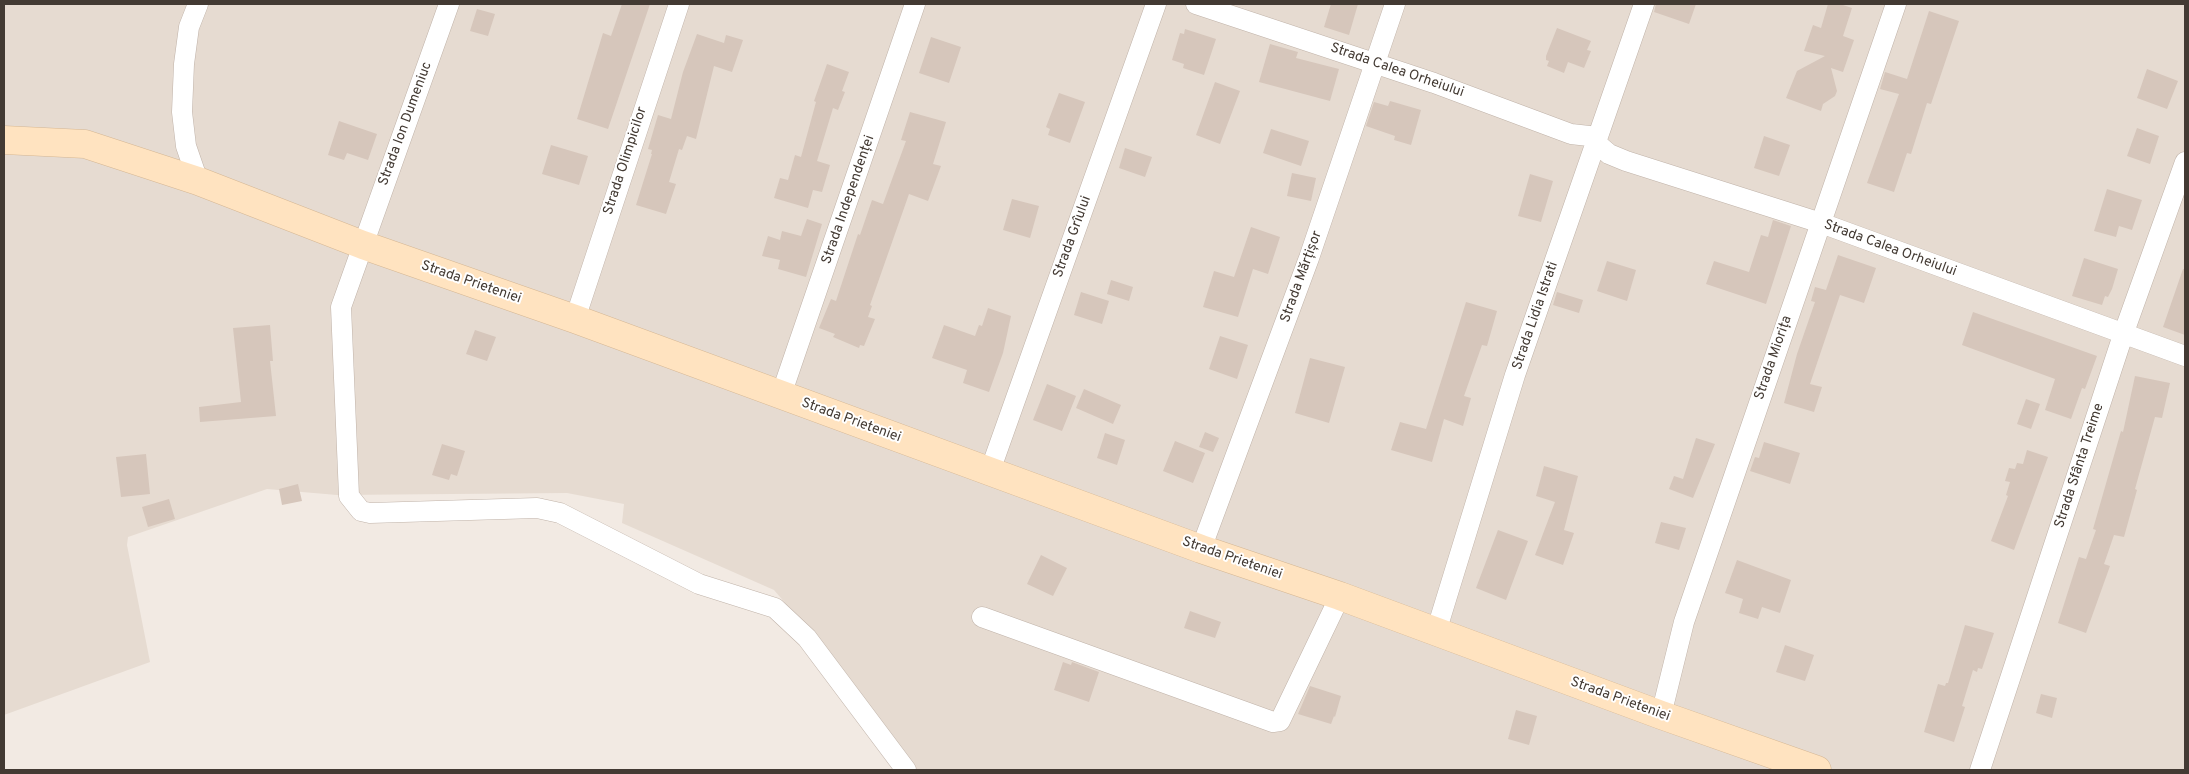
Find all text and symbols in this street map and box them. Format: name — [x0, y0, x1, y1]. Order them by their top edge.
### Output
street label: Strada Calea Orheiului — [1328, 40, 1466, 102]
street label: Strada Ion Dumeniuc — [376, 60, 436, 188]
street label: Strada Olimpicilor — [601, 105, 651, 217]
street label: Strada Independenței — [819, 133, 879, 267]
street label: Strada Grîului — [1050, 194, 1096, 280]
street label: Strada Calea Orheiului — [1821, 217, 1959, 281]
street label: Strada Mărțișor — [1278, 229, 1326, 325]
street label: Strada Prieteniei — [419, 258, 523, 308]
street label: Strada Lidia Istrati — [1510, 260, 1562, 372]
street label: Strada Miorița — [1752, 314, 1796, 402]
street label: Strada Prieteniei — [799, 395, 903, 447]
street label: Strada Sfânta Treime — [2052, 401, 2108, 531]
street label: Strada Prieteniei — [1180, 534, 1284, 584]
street label: Strada Prieteniei — [1568, 674, 1672, 726]

